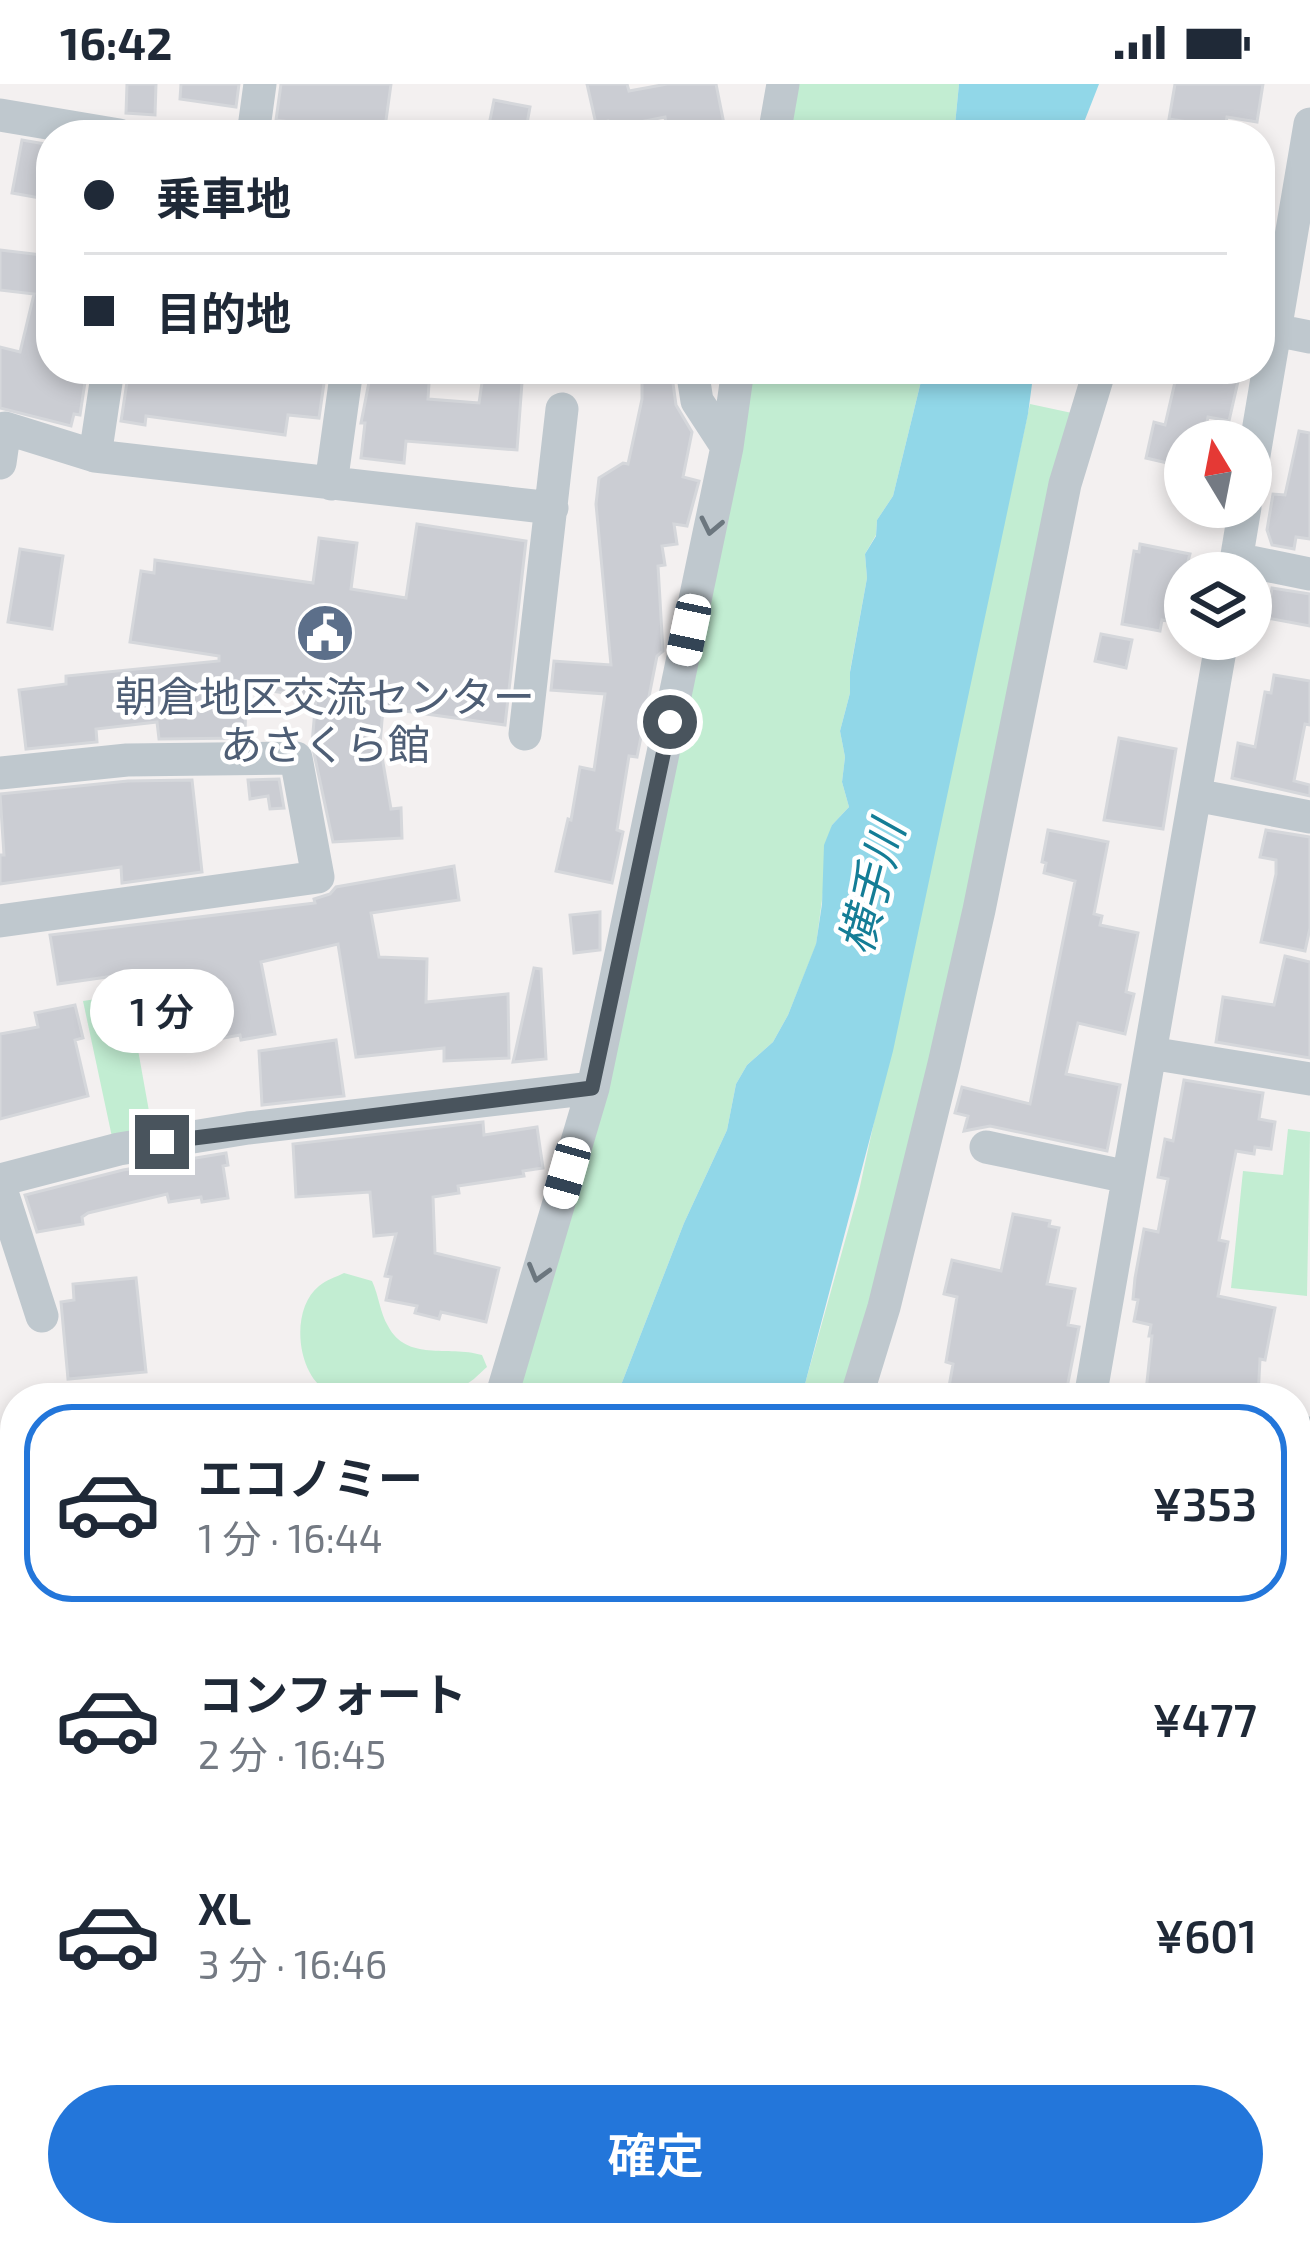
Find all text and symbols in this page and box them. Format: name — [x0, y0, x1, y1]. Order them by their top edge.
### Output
text: 16:42 — [60, 15, 172, 69]
text: 乗車地 — [156, 170, 291, 224]
text: 目的地 — [156, 285, 291, 339]
north arrow — [1164, 420, 1272, 528]
map controls — [1164, 420, 1272, 660]
one-way arrow — [699, 515, 725, 535]
button: layers — [1164, 552, 1272, 660]
car — [664, 591, 714, 669]
public building icon: 朝倉地区交流センター あさくら館 — [294, 602, 356, 664]
place label: 朝倉地区交流センター あさくら館 — [115, 670, 535, 768]
route start — [643, 695, 697, 749]
water label: 横手川 — [826, 811, 915, 959]
callout: 1 分 — [90, 968, 234, 1052]
text: 1 分 — [130, 987, 194, 1034]
route end — [135, 1115, 189, 1169]
car — [540, 1133, 594, 1213]
one-way arrow — [527, 1262, 552, 1283]
icon: car — [54, 1449, 162, 1557]
text: エコノミー — [198, 1450, 423, 1504]
text: ¥353 — [1153, 1476, 1257, 1530]
text: 1 分 · 16:44 — [198, 1514, 383, 1561]
icon: car — [54, 1665, 162, 1773]
text: コンフォート — [198, 1666, 467, 1720]
text: ¥477 — [1153, 1692, 1257, 1746]
text: 2 分 · 16:45 — [198, 1730, 386, 1777]
text: XL — [198, 1880, 251, 1934]
icon: car — [54, 1881, 162, 1989]
text: ¥601 — [1155, 1908, 1257, 1962]
text: 3 分 · 16:46 — [198, 1940, 387, 1987]
button: 確定 — [48, 2085, 1263, 2223]

